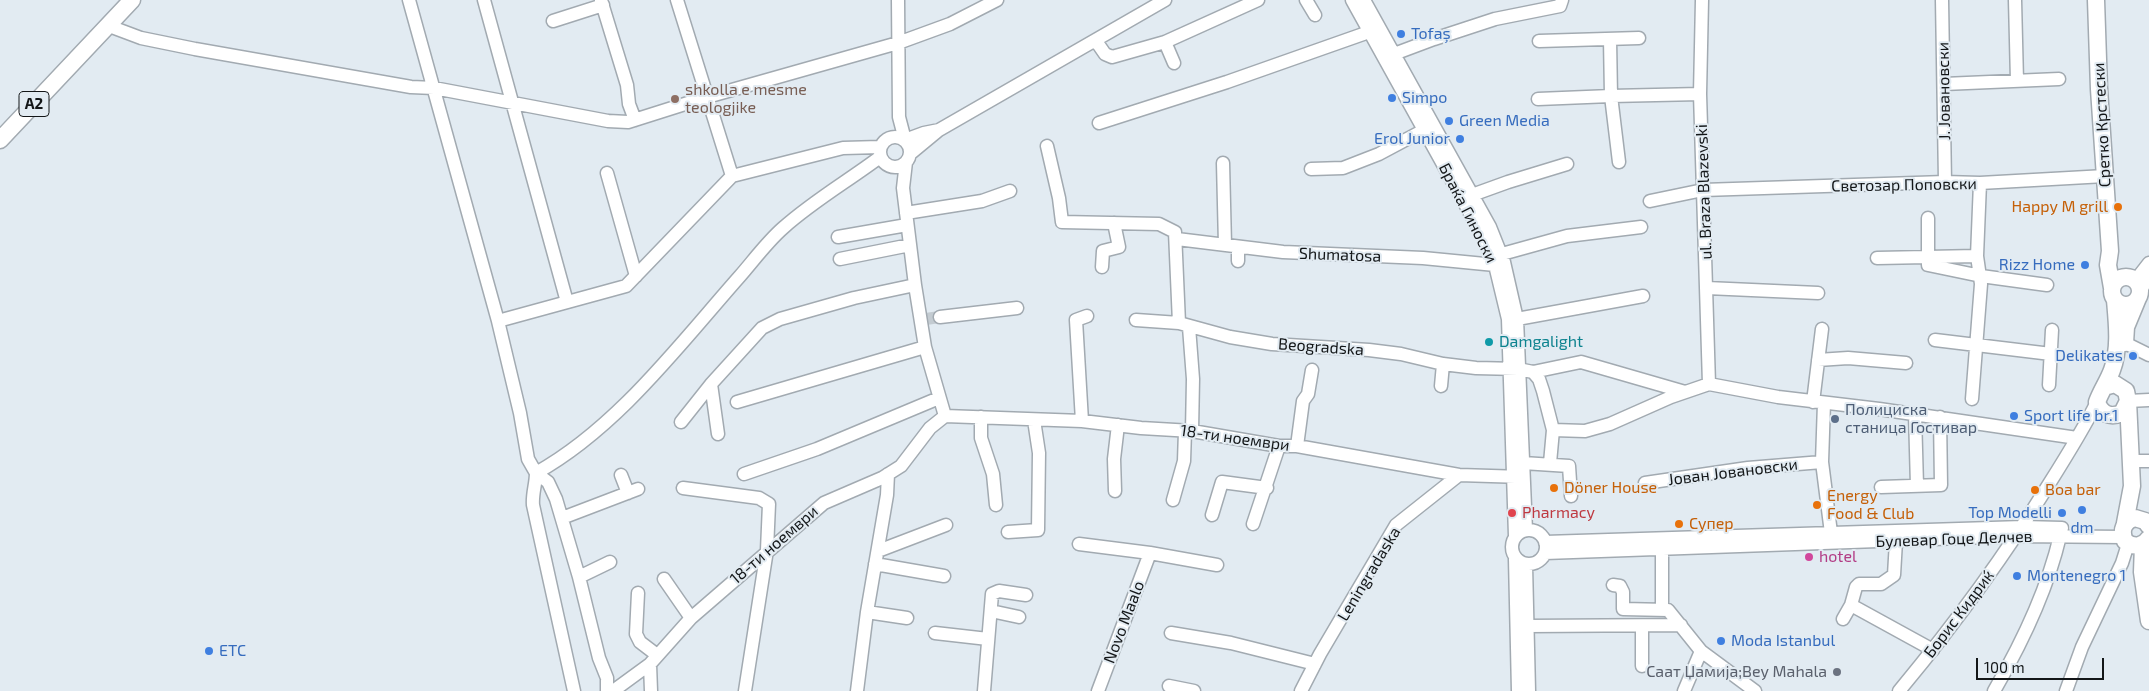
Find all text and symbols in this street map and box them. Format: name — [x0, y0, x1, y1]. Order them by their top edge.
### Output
place label: Tofaş — [1411, 24, 1451, 44]
marker: Tofaş — [1395, 28, 1407, 40]
street label: Ј. Јовановски — [1934, 42, 1954, 140]
street label: Сретко Крстески — [2089, 62, 2115, 188]
place label: shkolla e mesme teologjike — [685, 80, 807, 118]
place label: Simpo — [1402, 88, 1447, 108]
road number: A2 — [19, 92, 49, 116]
marker: Simpo — [1386, 92, 1398, 104]
marker: shkolla e mesme teologjike — [669, 93, 681, 105]
place label: Green Media — [1459, 111, 1550, 131]
marker: Green Media — [1443, 115, 1455, 127]
street label: ul. Braza Blazevski — [1692, 124, 1716, 260]
place label: Erol Junior — [1374, 129, 1450, 149]
marker: Erol Junior — [1454, 133, 1466, 145]
street label: Браќа Гиноски — [1435, 160, 1501, 266]
street label: Светозар Поповски — [1831, 174, 1977, 196]
place label: Happy M grill — [2012, 197, 2108, 217]
marker: Happy M grill — [2112, 201, 2124, 213]
street label: Shumatosa — [1299, 244, 1381, 266]
place label: Rizz Home — [1999, 255, 2075, 275]
marker: Rizz Home — [2079, 259, 2091, 271]
place label: Damgalight — [1499, 332, 1583, 352]
street label: Beogradska — [1277, 334, 1365, 360]
marker: Damgalight — [1483, 336, 1495, 348]
place label: Delikates — [2055, 346, 2123, 366]
marker: Delikates — [2127, 350, 2139, 362]
place label: Полициска станица Гостивар — [1845, 400, 1977, 438]
place label: Sport life br.1 — [2024, 406, 2118, 426]
marker: Sport life br.1 — [2008, 410, 2020, 422]
marker: Полициска станица Гостивар — [1829, 413, 1841, 425]
street label: 18-ти ноември — [1179, 421, 1291, 455]
street label: Јован Јовановски — [1667, 455, 1799, 489]
place label: Döner House — [1564, 478, 1657, 498]
place label: Boa bar — [2045, 480, 2101, 500]
marker: Döner House — [1548, 482, 1560, 494]
marker: Boa bar — [2029, 484, 2041, 496]
place label: Energy Food & Club — [1827, 486, 1914, 524]
marker: Energy Food & Club — [1811, 499, 1823, 511]
street label: 18-ти ноември — [726, 502, 822, 588]
place label: Pharmacy — [1522, 503, 1595, 523]
place label: Top Modelli — [1968, 503, 2052, 523]
marker: dm — [2076, 504, 2088, 516]
marker: Pharmacy — [1506, 507, 1518, 519]
marker: Top Modelli — [2056, 507, 2068, 519]
place label: Супер — [1689, 514, 1734, 534]
marker: Супер — [1673, 518, 1685, 530]
place label: dm — [2070, 518, 2094, 538]
street label: Leningradaska — [1333, 523, 1405, 625]
street label: Булевар Гоце Делчев — [1875, 527, 2033, 551]
place label: hotel — [1819, 547, 1857, 567]
marker: hotel — [1803, 551, 1815, 563]
street label: Борис Кидриќ — [1920, 566, 1998, 662]
place label: Montenegro 1 — [2027, 566, 2126, 586]
marker: Montenegro 1 — [2011, 570, 2023, 582]
street label: Novo Maalo — [1099, 578, 1149, 666]
place label: Moda Istanbul — [1731, 631, 1835, 651]
marker: Moda Istanbul — [1715, 635, 1727, 647]
place label: ETC — [219, 641, 246, 661]
marker: ETC — [203, 645, 215, 657]
scale bar — [1979, 648, 2106, 680]
text: 100 m — [1984, 658, 2025, 676]
place label: Саат Џамија;Bey Mahala — [1646, 662, 1827, 682]
marker: Саат Џамија;Bey Mahala — [1831, 666, 1843, 678]

